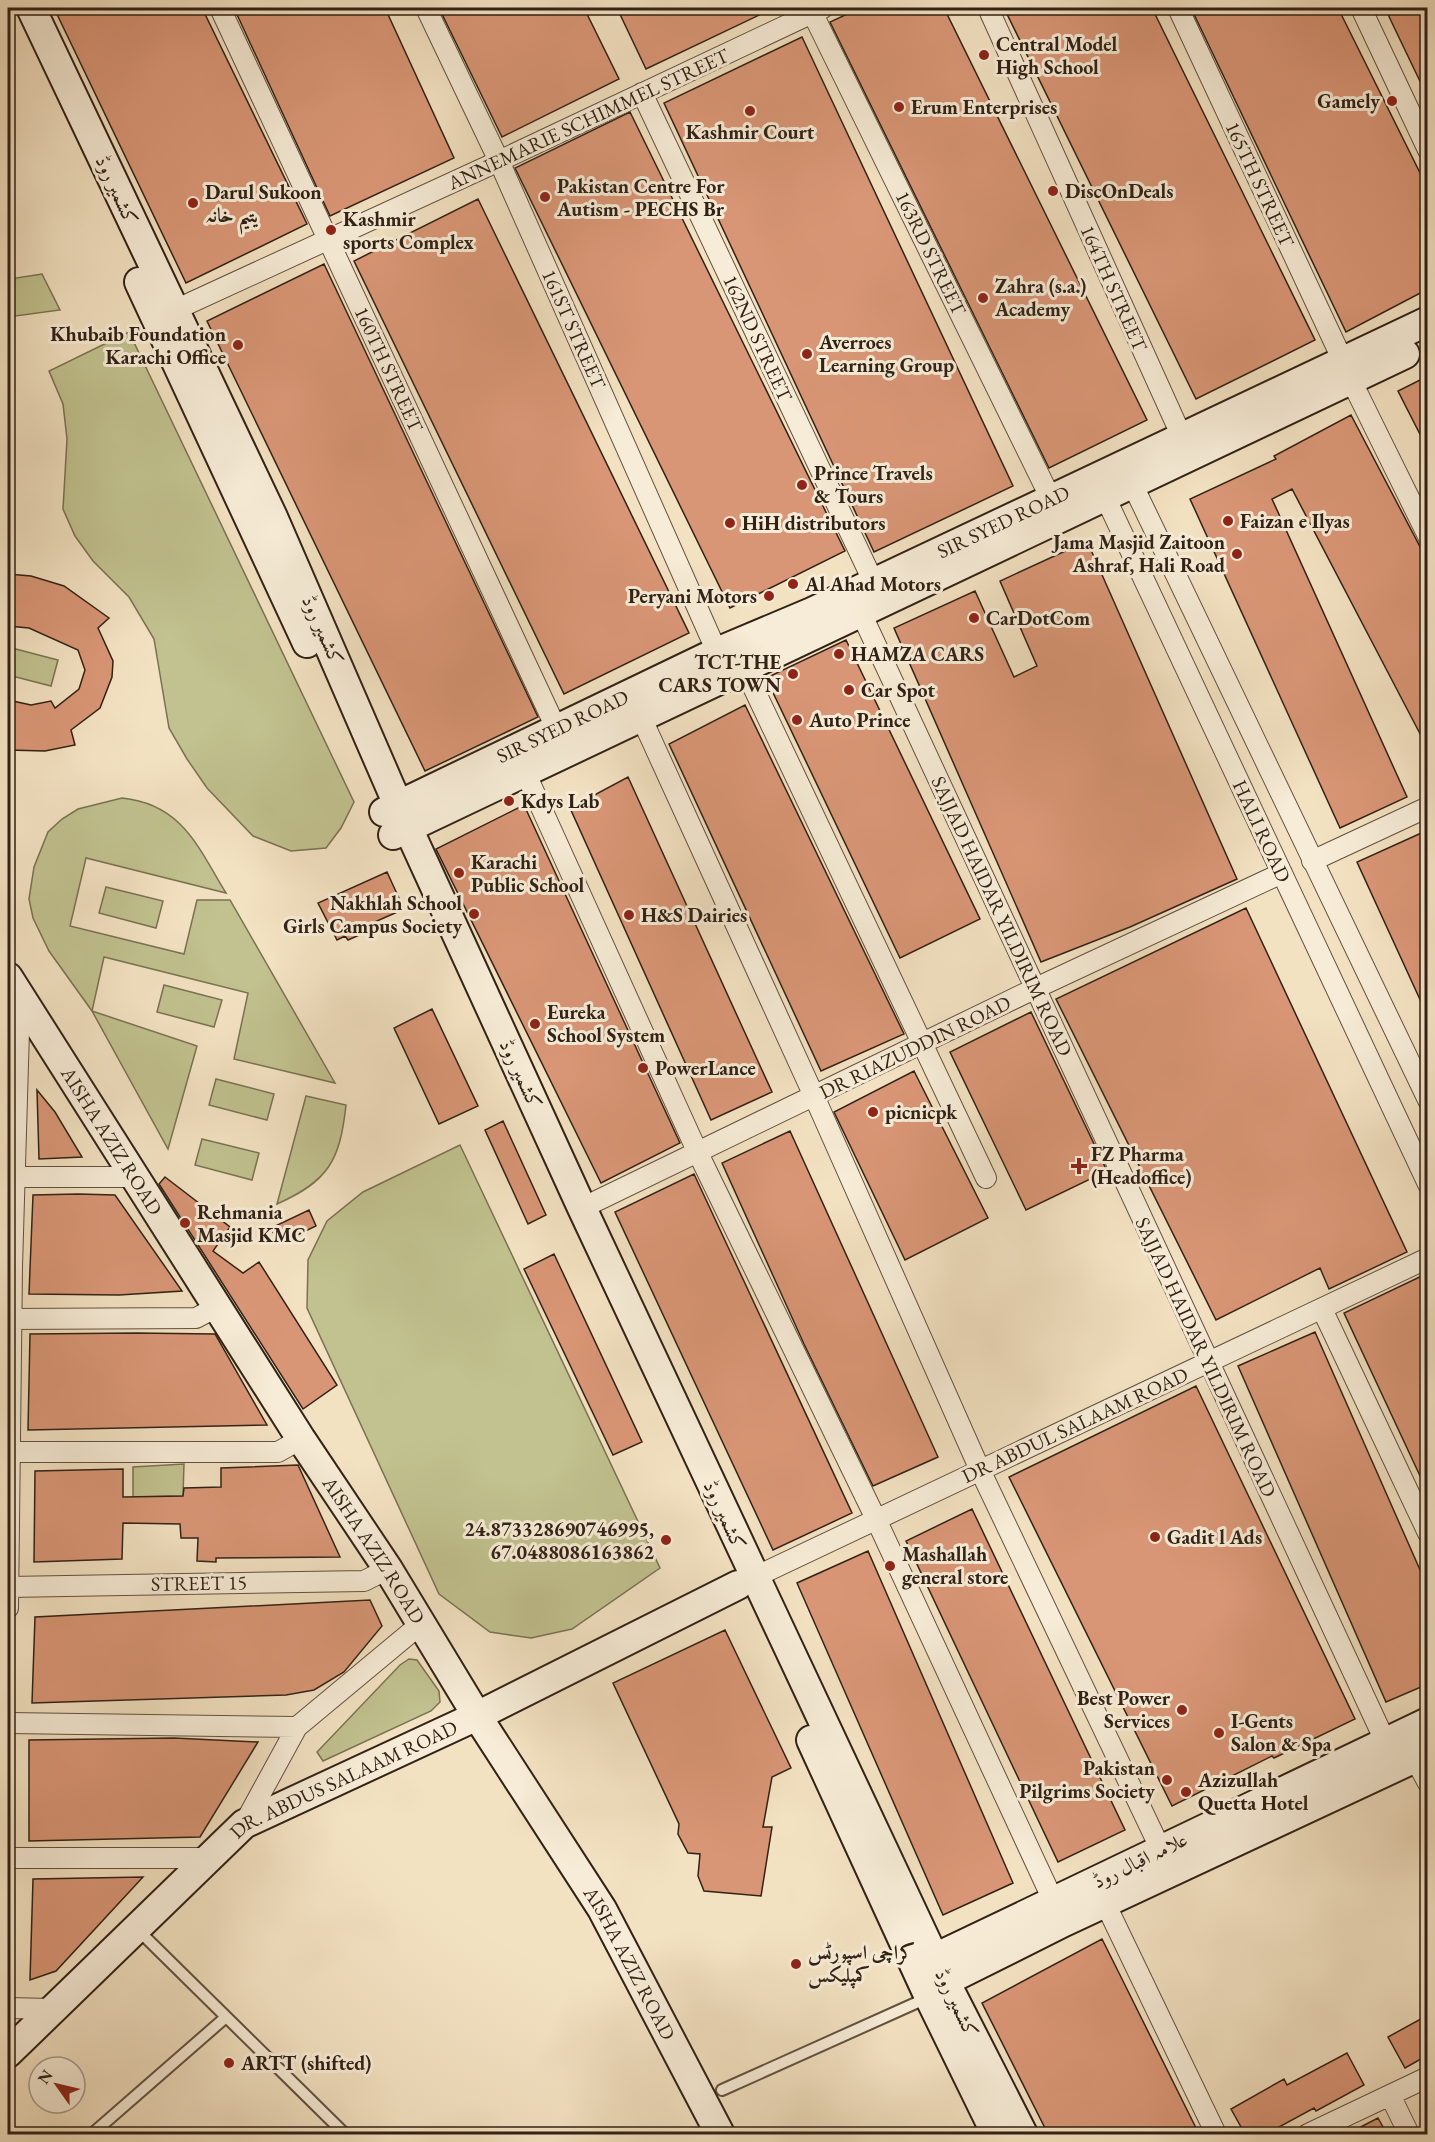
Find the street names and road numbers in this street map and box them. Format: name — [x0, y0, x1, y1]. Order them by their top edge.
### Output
street label: ANNEMARIE SCHIMMEL STREET — [442, 42, 733, 196]
street label: 165TH STREET — [1220, 117, 1301, 251]
street label: کشمیر روڈ — [90, 151, 144, 229]
street label: 163RD STREET — [890, 187, 973, 320]
street label: 164TH STREET — [1075, 221, 1154, 356]
street label: 161ST STREET — [536, 265, 612, 393]
street label: 162ND STREET — [717, 271, 799, 406]
street label: 160TH STREET — [349, 302, 430, 436]
street label: SIR SYED ROAD — [933, 479, 1074, 564]
street label: کشمیر روڈ — [296, 591, 350, 669]
street label: SIR SYED ROAD — [492, 683, 633, 769]
street label: SAJJAD HAIDAR YILDIRIM ROAD — [926, 772, 1078, 1060]
street label: HALI ROAD — [1227, 775, 1297, 887]
street label: DR RIAZUDDIN ROAD — [815, 989, 1015, 1105]
street label: کشمیر روڈ — [494, 1035, 548, 1113]
street label: AISHA AZIZ ROAD — [55, 1061, 169, 1220]
street label: SAJJAD HAIDAR YILDIRIM ROAD — [1130, 1213, 1282, 1501]
street label: DR ABDUL SALAAM ROAD — [958, 1361, 1192, 1489]
street label: AISHA AZIZ ROAD — [316, 1470, 431, 1629]
street label: کشمیر روڈ — [698, 1476, 752, 1554]
street label: STREET 15 — [151, 1569, 247, 1597]
street label: DR. ABDUS SALAAM ROAD — [224, 1714, 462, 1844]
street label: علامہ اقبال روڈ — [1088, 1826, 1192, 1894]
street label: AISHA AZIZ ROAD — [577, 1880, 681, 2044]
street label: کشمیر روڈ — [929, 1964, 985, 2042]

